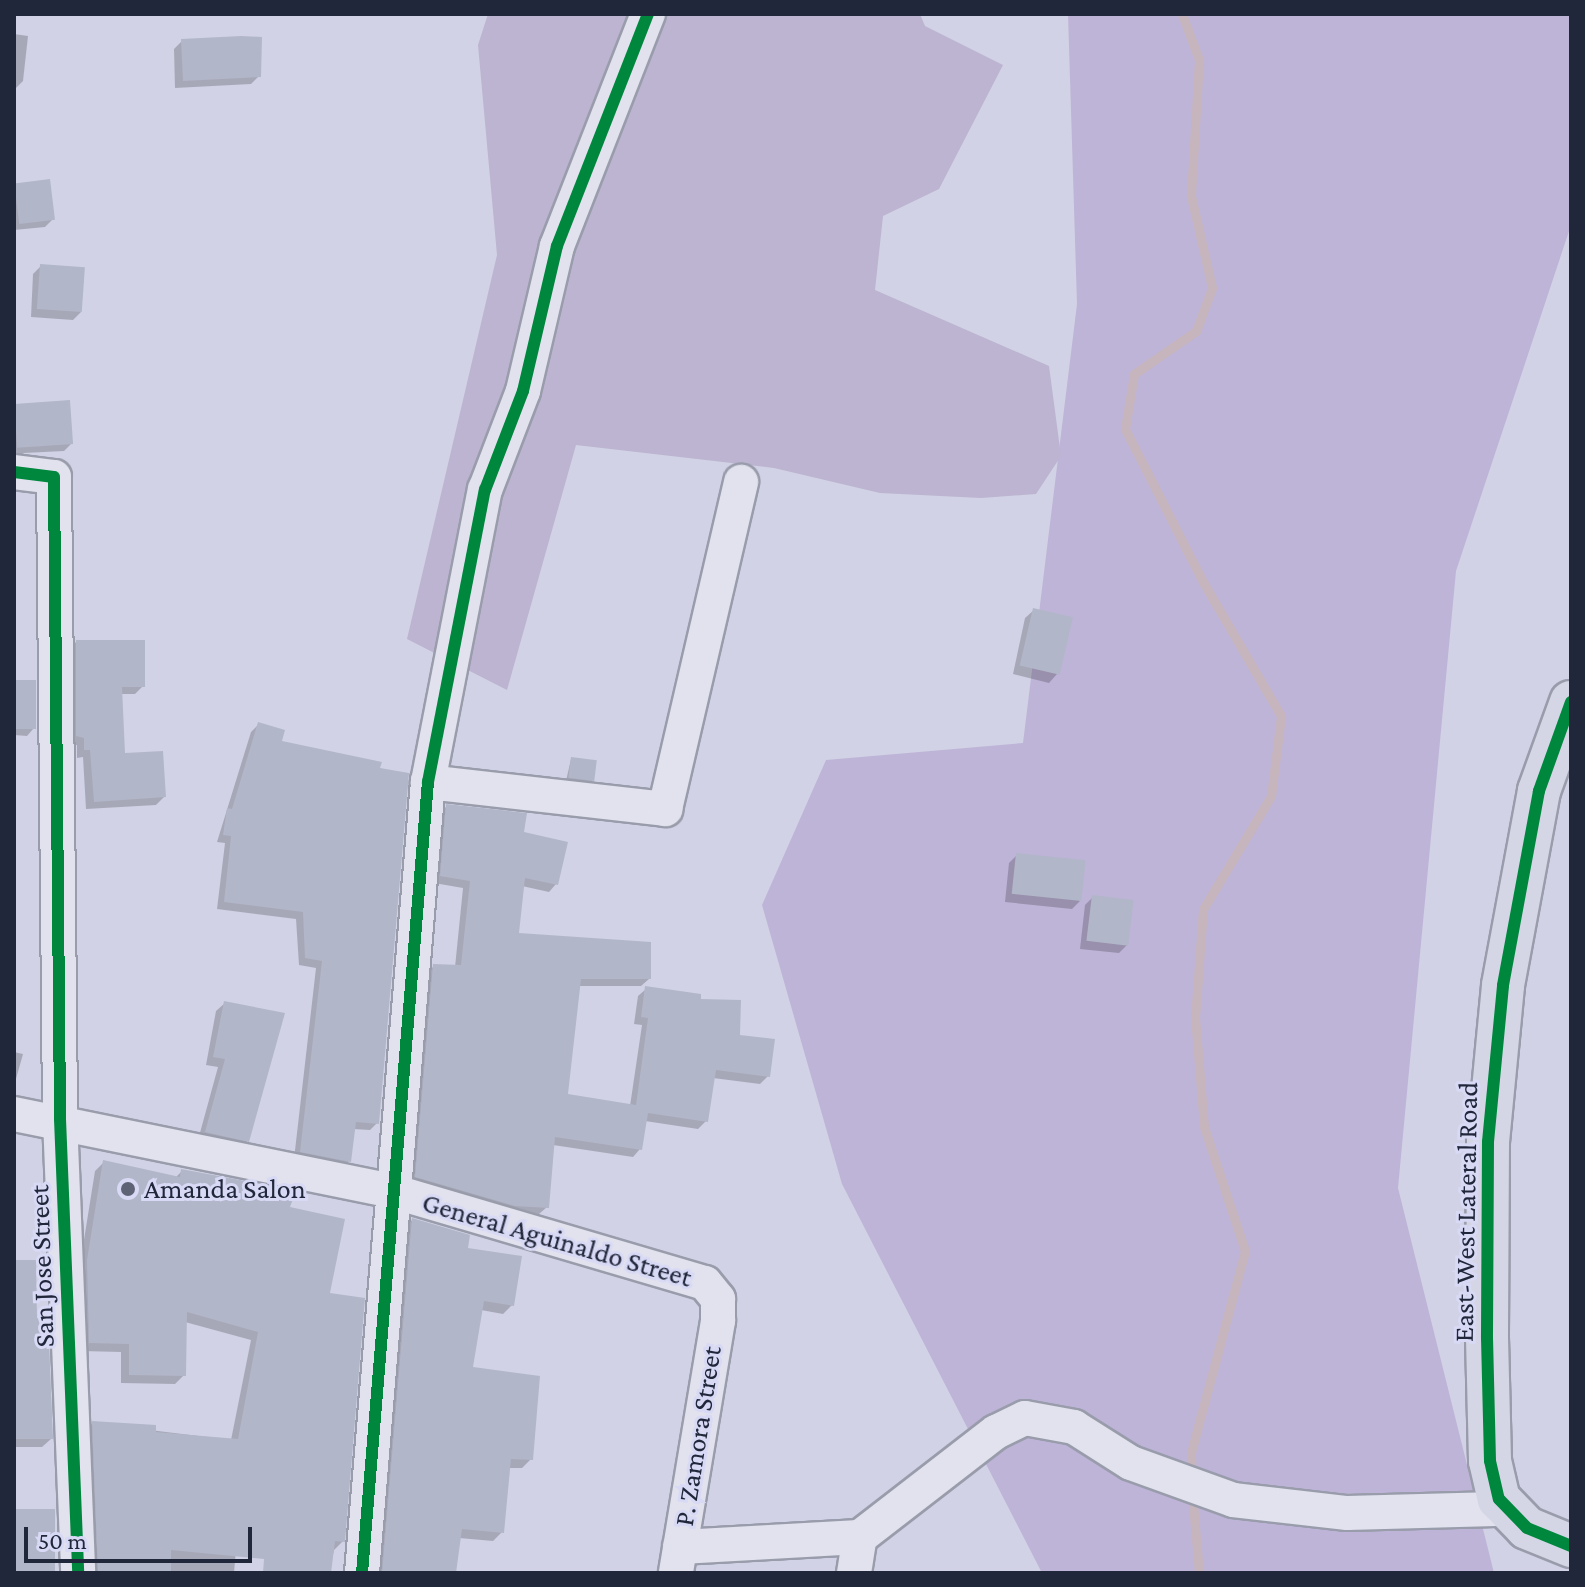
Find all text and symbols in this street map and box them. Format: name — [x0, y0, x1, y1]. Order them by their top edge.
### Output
street label: East-West Lateral Road — [1447, 1082, 1485, 1342]
place label: Amanda Salon — [144, 1172, 306, 1206]
marker: Amanda Salon — [119, 1180, 137, 1198]
street label: San Jose Street — [22, 1184, 62, 1348]
street label: General Aguinaldo Street — [418, 1185, 696, 1295]
street label: P. Zamora Street — [667, 1343, 729, 1529]
scale bar — [28, 1511, 256, 1561]
text: 50 m — [38, 1527, 87, 1554]

